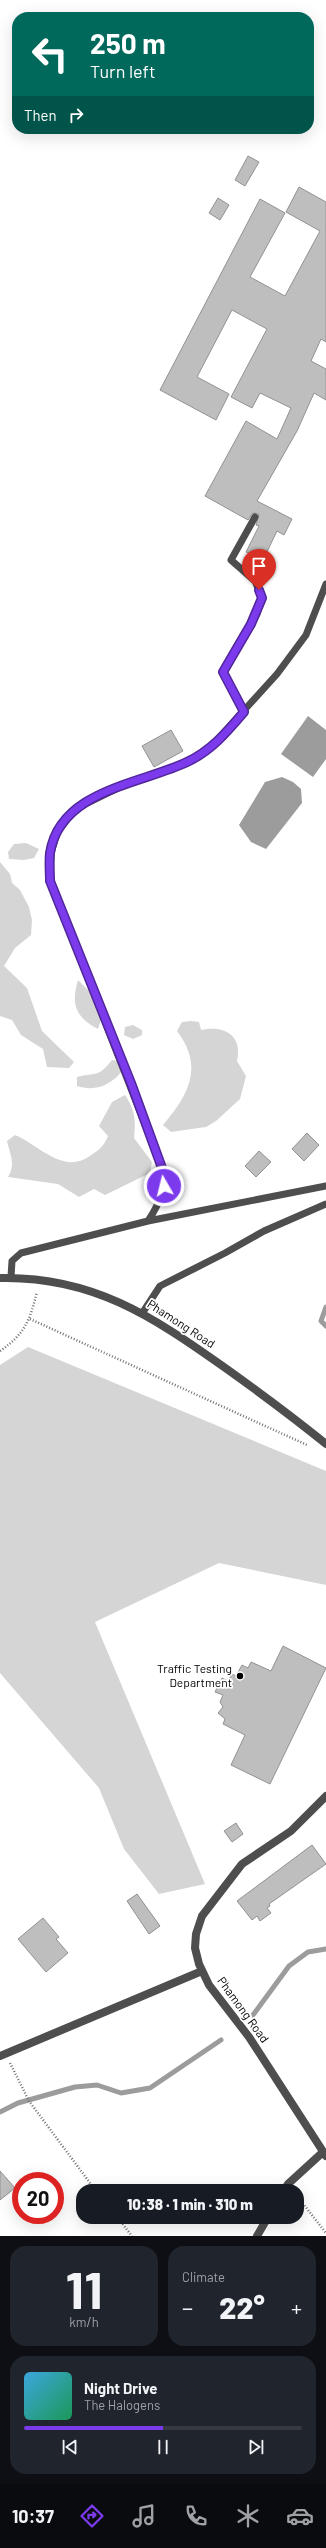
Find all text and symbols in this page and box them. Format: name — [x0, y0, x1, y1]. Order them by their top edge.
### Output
text: 250 m — [90, 26, 166, 60]
icon: left — [24, 28, 76, 80]
text: Turn left — [90, 60, 156, 82]
icon: right — [65, 104, 87, 126]
text: Then — [24, 106, 57, 124]
pin — [242, 549, 276, 590]
icon: arrive — [248, 555, 270, 577]
position arrow — [143, 1165, 185, 1207]
street label: Phamong Road — [145, 1296, 218, 1350]
place label: Traffic Testing Department — [157, 1661, 232, 1689]
marker: Traffic Testing Department — [235, 1671, 245, 1681]
street label: Phamong Road — [215, 1974, 272, 2045]
speed limit sign: 20 — [12, 2172, 64, 2224]
text: 10:38 · 1 min · 310 m — [127, 2195, 253, 2213]
text: 11 — [65, 2257, 103, 2319]
text: Climate — [182, 2269, 225, 2285]
text: 22° — [219, 2289, 265, 2325]
text: − — [182, 2294, 193, 2320]
text: + — [291, 2294, 302, 2320]
text: km/h — [69, 2314, 99, 2330]
text: Night Drive — [84, 2379, 157, 2397]
text: The Halogens — [84, 2397, 160, 2413]
icon: previous — [59, 2436, 81, 2458]
icon: pause — [152, 2436, 174, 2458]
icon: next — [245, 2436, 267, 2458]
icon: directions — [78, 2502, 106, 2530]
icon: music — [130, 2502, 158, 2530]
icon: phone — [182, 2502, 210, 2530]
icon: climate — [234, 2502, 262, 2530]
icon: car — [286, 2502, 314, 2530]
text: 10:37 — [12, 2505, 54, 2527]

